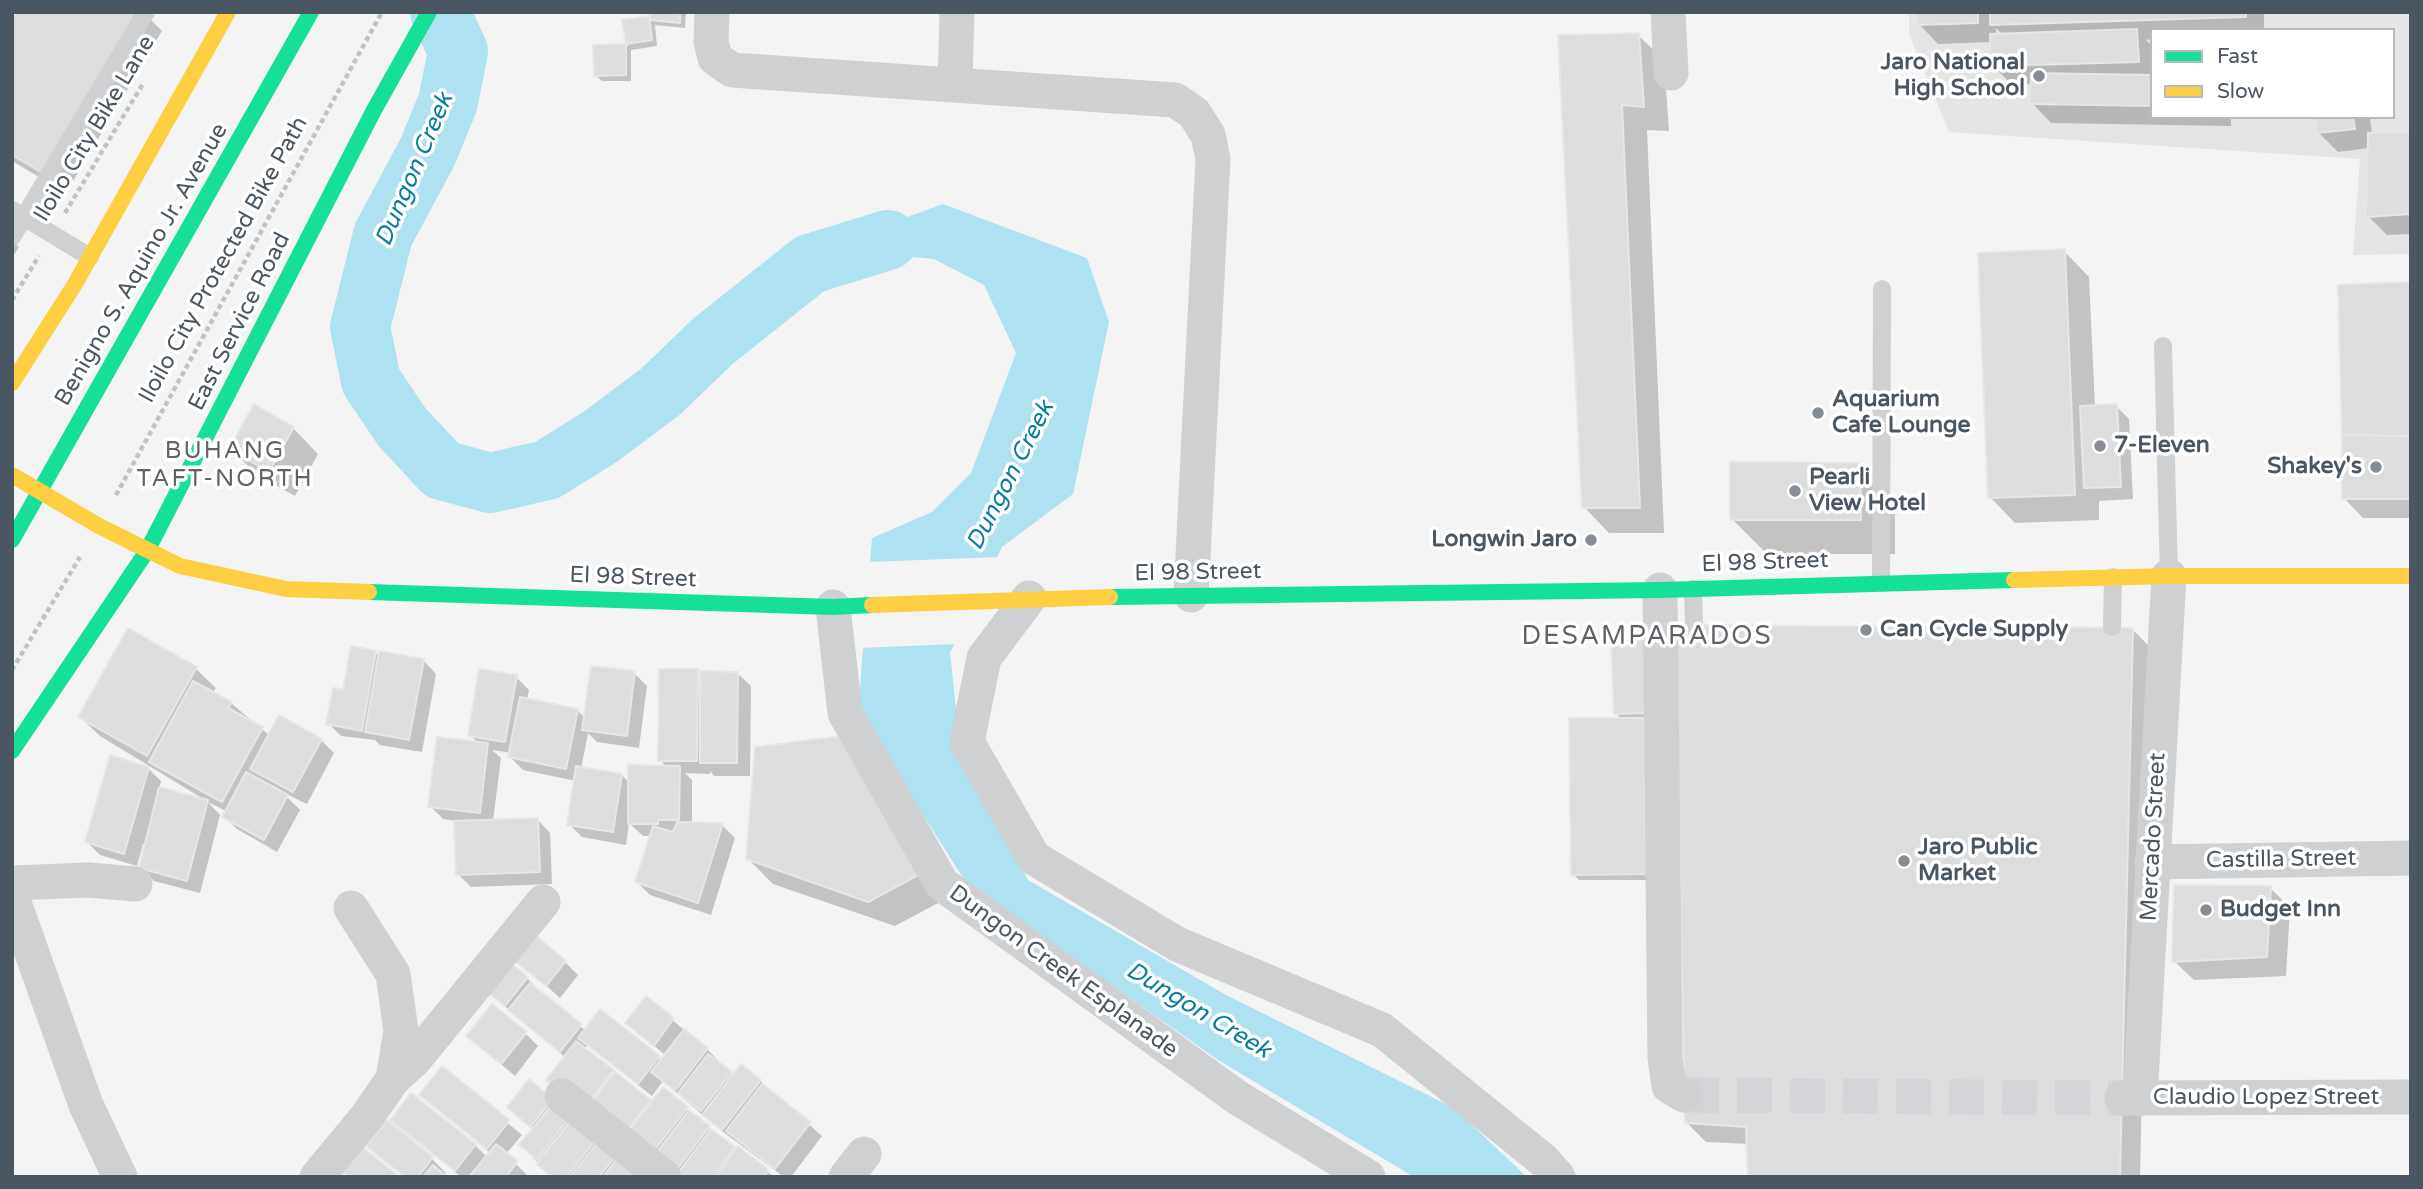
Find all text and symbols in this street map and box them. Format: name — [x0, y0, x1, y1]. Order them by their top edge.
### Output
legend — [2150, 28, 2395, 119]
street label: Iloilo City Bike Lane — [29, 31, 161, 227]
text: Fast — [2217, 44, 2258, 69]
place label: Jaro National High School — [1881, 49, 2025, 103]
marker: Jaro National High School — [2031, 68, 2047, 84]
text: Slow — [2217, 79, 2264, 104]
water label: Dungon Creek — [370, 89, 460, 251]
street label: Iloilo City Protected Bike Path — [134, 112, 314, 408]
street label: Benigno S. Aquino Jr. Avenue — [50, 119, 234, 411]
street label: East Service Road — [183, 228, 297, 416]
place label: Aquarium Cafe Lounge — [1832, 386, 1971, 440]
water label: Dungon Creek — [961, 397, 1061, 555]
marker: Aquarium Cafe Lounge — [1810, 405, 1826, 421]
place label: 7-Eleven — [2114, 432, 2210, 460]
district label: BUHANG TAFT-NORTH — [138, 438, 312, 494]
marker: 7-Eleven — [2092, 438, 2108, 454]
place label: Shakey's — [2267, 453, 2362, 481]
marker: Shakey's — [2368, 459, 2384, 475]
place label: Pearli View Hotel — [1809, 464, 1926, 518]
marker: Pearli View Hotel — [1787, 483, 1803, 499]
place label: Longwin Jaro — [1431, 526, 1577, 554]
marker: Longwin Jaro — [1583, 532, 1599, 548]
street label: El 98 Street — [1701, 547, 1829, 579]
street label: El 98 Street — [1134, 558, 1262, 588]
street label: El 98 Street — [569, 562, 697, 594]
place label: Can Cycle Supply — [1880, 616, 2068, 644]
district label: DESAMPARADOS — [1523, 621, 1771, 653]
marker: Can Cycle Supply — [1858, 622, 1874, 638]
street label: Mercado Street — [2136, 752, 2172, 922]
place label: Jaro Public Market — [1918, 834, 2038, 888]
street label: Castilla Street — [2206, 845, 2356, 875]
marker: Jaro Public Market — [1896, 853, 1912, 869]
street label: Dungon Creek Esplanade — [943, 880, 1183, 1064]
place label: Budget Inn — [2220, 896, 2341, 924]
marker: Budget Inn — [2198, 902, 2214, 918]
water label: Dungon Creek — [1121, 957, 1275, 1065]
street label: Claudio Lopez Street — [2153, 1084, 2379, 1112]

